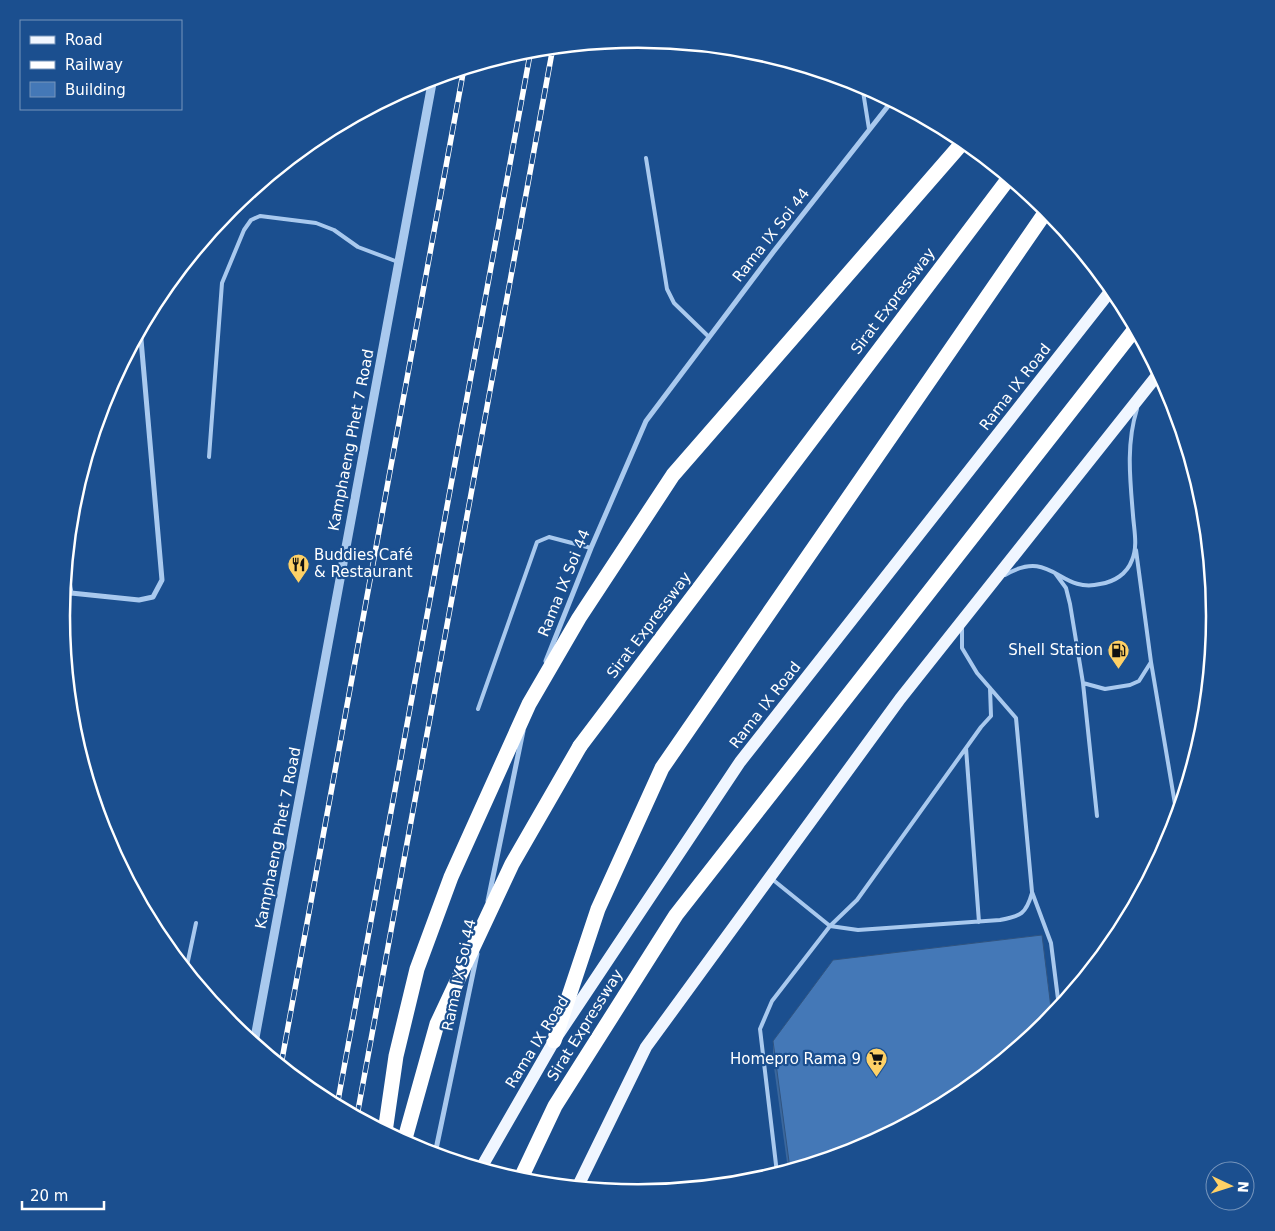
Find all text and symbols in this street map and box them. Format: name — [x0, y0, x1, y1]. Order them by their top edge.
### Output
legend — [20, 20, 182, 110]
text: Road — [65, 31, 103, 49]
text: Railway — [65, 56, 123, 74]
text: Building — [65, 81, 126, 99]
street label: Rama IX Soi 44 — [729, 185, 813, 285]
street label: Sirat Expressway — [847, 244, 939, 358]
street label: Rama IX Road — [976, 340, 1054, 434]
street label: Kamphaeng Phet 7 Road — [325, 347, 377, 533]
street label: Rama IX Soi 44 — [534, 527, 594, 639]
place label: Buddies Café & Restaurant — [314, 546, 413, 581]
restaurant icon: Buddies Café & Restaurant — [286, 552, 310, 583]
street label: Sirat Expressway — [603, 568, 695, 682]
fuel station icon: Shell Station — [1107, 638, 1131, 669]
place label: Shell Station — [1008, 641, 1103, 659]
street label: Rama IX Road — [726, 658, 804, 752]
street label: Kamphaeng Phet 7 Road — [252, 745, 304, 931]
street label: Rama IX Soi 44 — [438, 917, 480, 1033]
street label: Sirat Expressway — [543, 966, 627, 1084]
street label: Rama IX Road — [502, 993, 572, 1091]
supermarket icon: Homepro Rama 9 — [865, 1047, 889, 1078]
place label: Homepro Rama 9 — [730, 1050, 861, 1068]
north arrow — [1205, 1161, 1255, 1211]
scale bar — [22, 1178, 105, 1210]
text: N — [1235, 1181, 1251, 1193]
text: 20 m — [30, 1187, 68, 1205]

